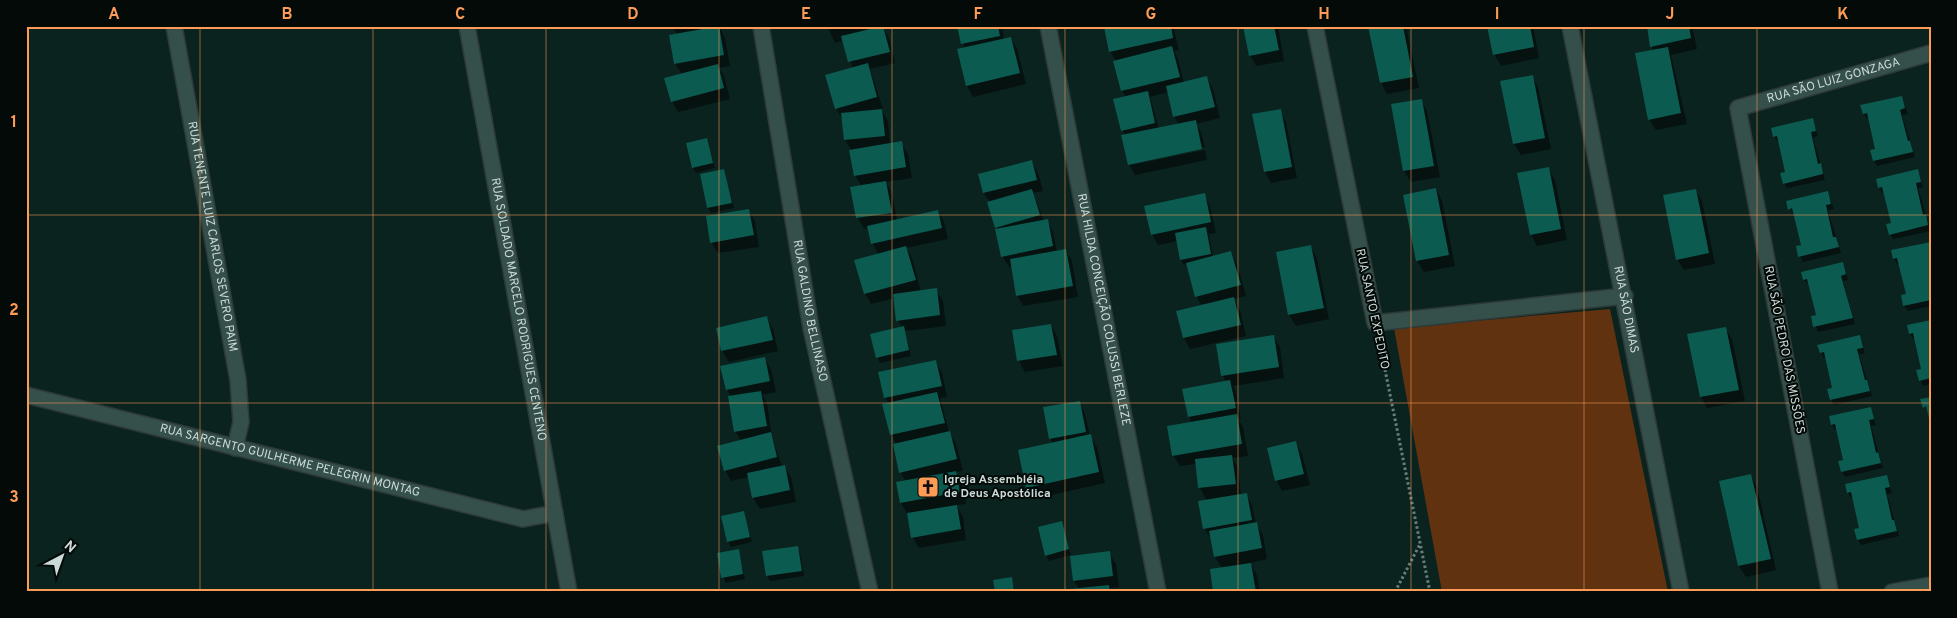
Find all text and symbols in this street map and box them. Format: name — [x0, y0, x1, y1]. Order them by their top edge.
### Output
text: A — [108, 5, 120, 25]
text: B — [281, 5, 293, 25]
text: C — [455, 5, 465, 25]
text: D — [627, 5, 639, 25]
text: E — [801, 5, 811, 25]
text: F — [973, 5, 983, 25]
text: G — [1146, 5, 1156, 25]
text: H — [1318, 5, 1330, 25]
text: I — [1495, 5, 1499, 25]
text: J — [1666, 5, 1674, 25]
text: K — [1837, 5, 1849, 25]
street label: RUA SÃO LUIZ GONZAGA — [1765, 54, 1902, 107]
text: 1 — [11, 113, 17, 133]
street label: RUA TENENTE LUIZ CARLOS SEVERO PAIM — [183, 120, 241, 353]
street label: RUA SOLDADO MARCELO RODRIGUES CENTENO — [487, 177, 550, 442]
street label: RUA HILDA CONCEIÇÃO COLUSSI BERLEZE — [1073, 192, 1134, 427]
street label: RUA GALDINO BELLINASO — [789, 239, 831, 383]
street label: RUA SANTO EXPEDITO — [1351, 247, 1393, 371]
street label: RUA SÃO DIMAS — [1609, 265, 1642, 355]
street label: RUA SÃO PEDRO DAS MISSÕES — [1760, 265, 1808, 435]
text: 2 — [9, 301, 19, 321]
street label: RUA SARGENTO GUILHERME PELEGRIN MONTAG — [158, 421, 422, 501]
place label: Igreja Assembléia de Deus Apostólica — [944, 472, 1051, 502]
church icon: Igreja Assembléia de Deus Apostólica — [916, 475, 940, 499]
text: 3 — [9, 488, 19, 508]
north arrow — [38, 530, 88, 580]
text: N — [60, 538, 79, 557]

